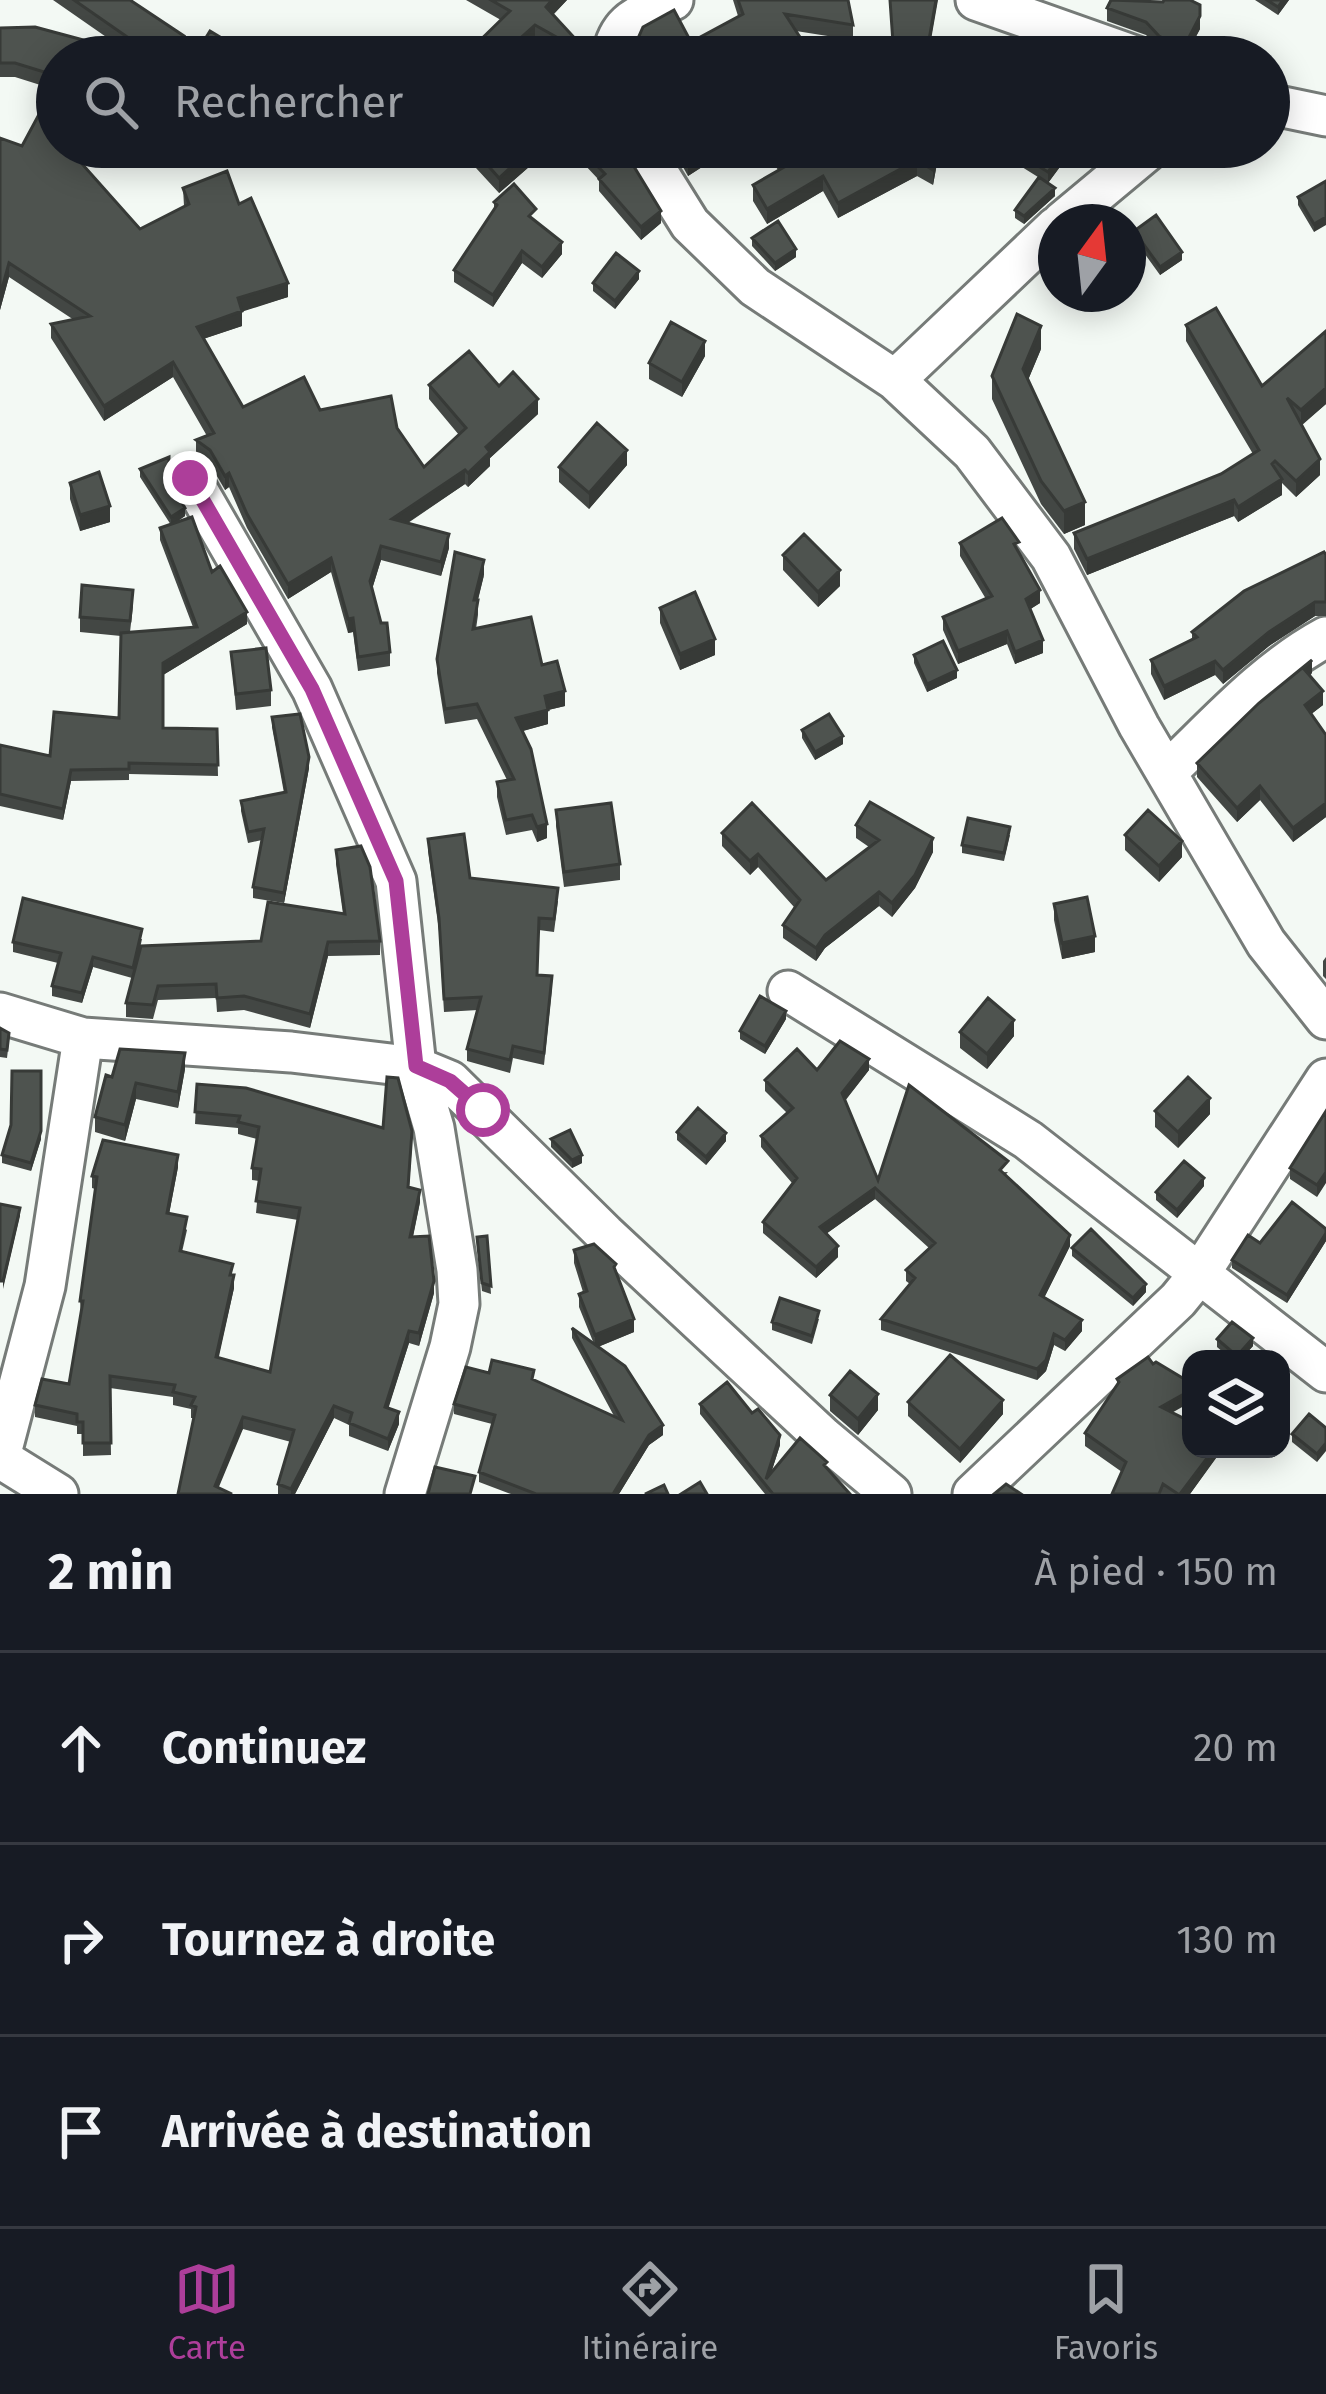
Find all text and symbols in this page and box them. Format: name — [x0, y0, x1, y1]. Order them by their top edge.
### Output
search box — [36, 36, 1290, 168]
icon: search — [78, 69, 144, 135]
text: Rechercher — [174, 75, 403, 129]
north arrow — [1038, 204, 1146, 312]
route end — [163, 451, 217, 505]
route start — [456, 1083, 510, 1137]
map controls — [1182, 1350, 1290, 1458]
button: layers — [1182, 1350, 1290, 1458]
text: 2 min — [48, 1541, 173, 1603]
text: À pied · 150 m — [1035, 1549, 1278, 1595]
icon: ahead — [48, 1715, 114, 1781]
text: Continuez — [162, 1721, 366, 1775]
text: 20 m — [1193, 1725, 1278, 1771]
icon: right — [48, 1907, 114, 1973]
text: Tournez à droite — [162, 1913, 495, 1967]
text: 130 m — [1176, 1917, 1278, 1963]
icon: arrive — [48, 2099, 114, 2165]
text: Arrivée à destination — [162, 2105, 592, 2159]
tab: Carte — [168, 2256, 246, 2368]
tab: Itinéraire — [581, 2256, 718, 2368]
tab: Favoris — [1054, 2256, 1158, 2368]

